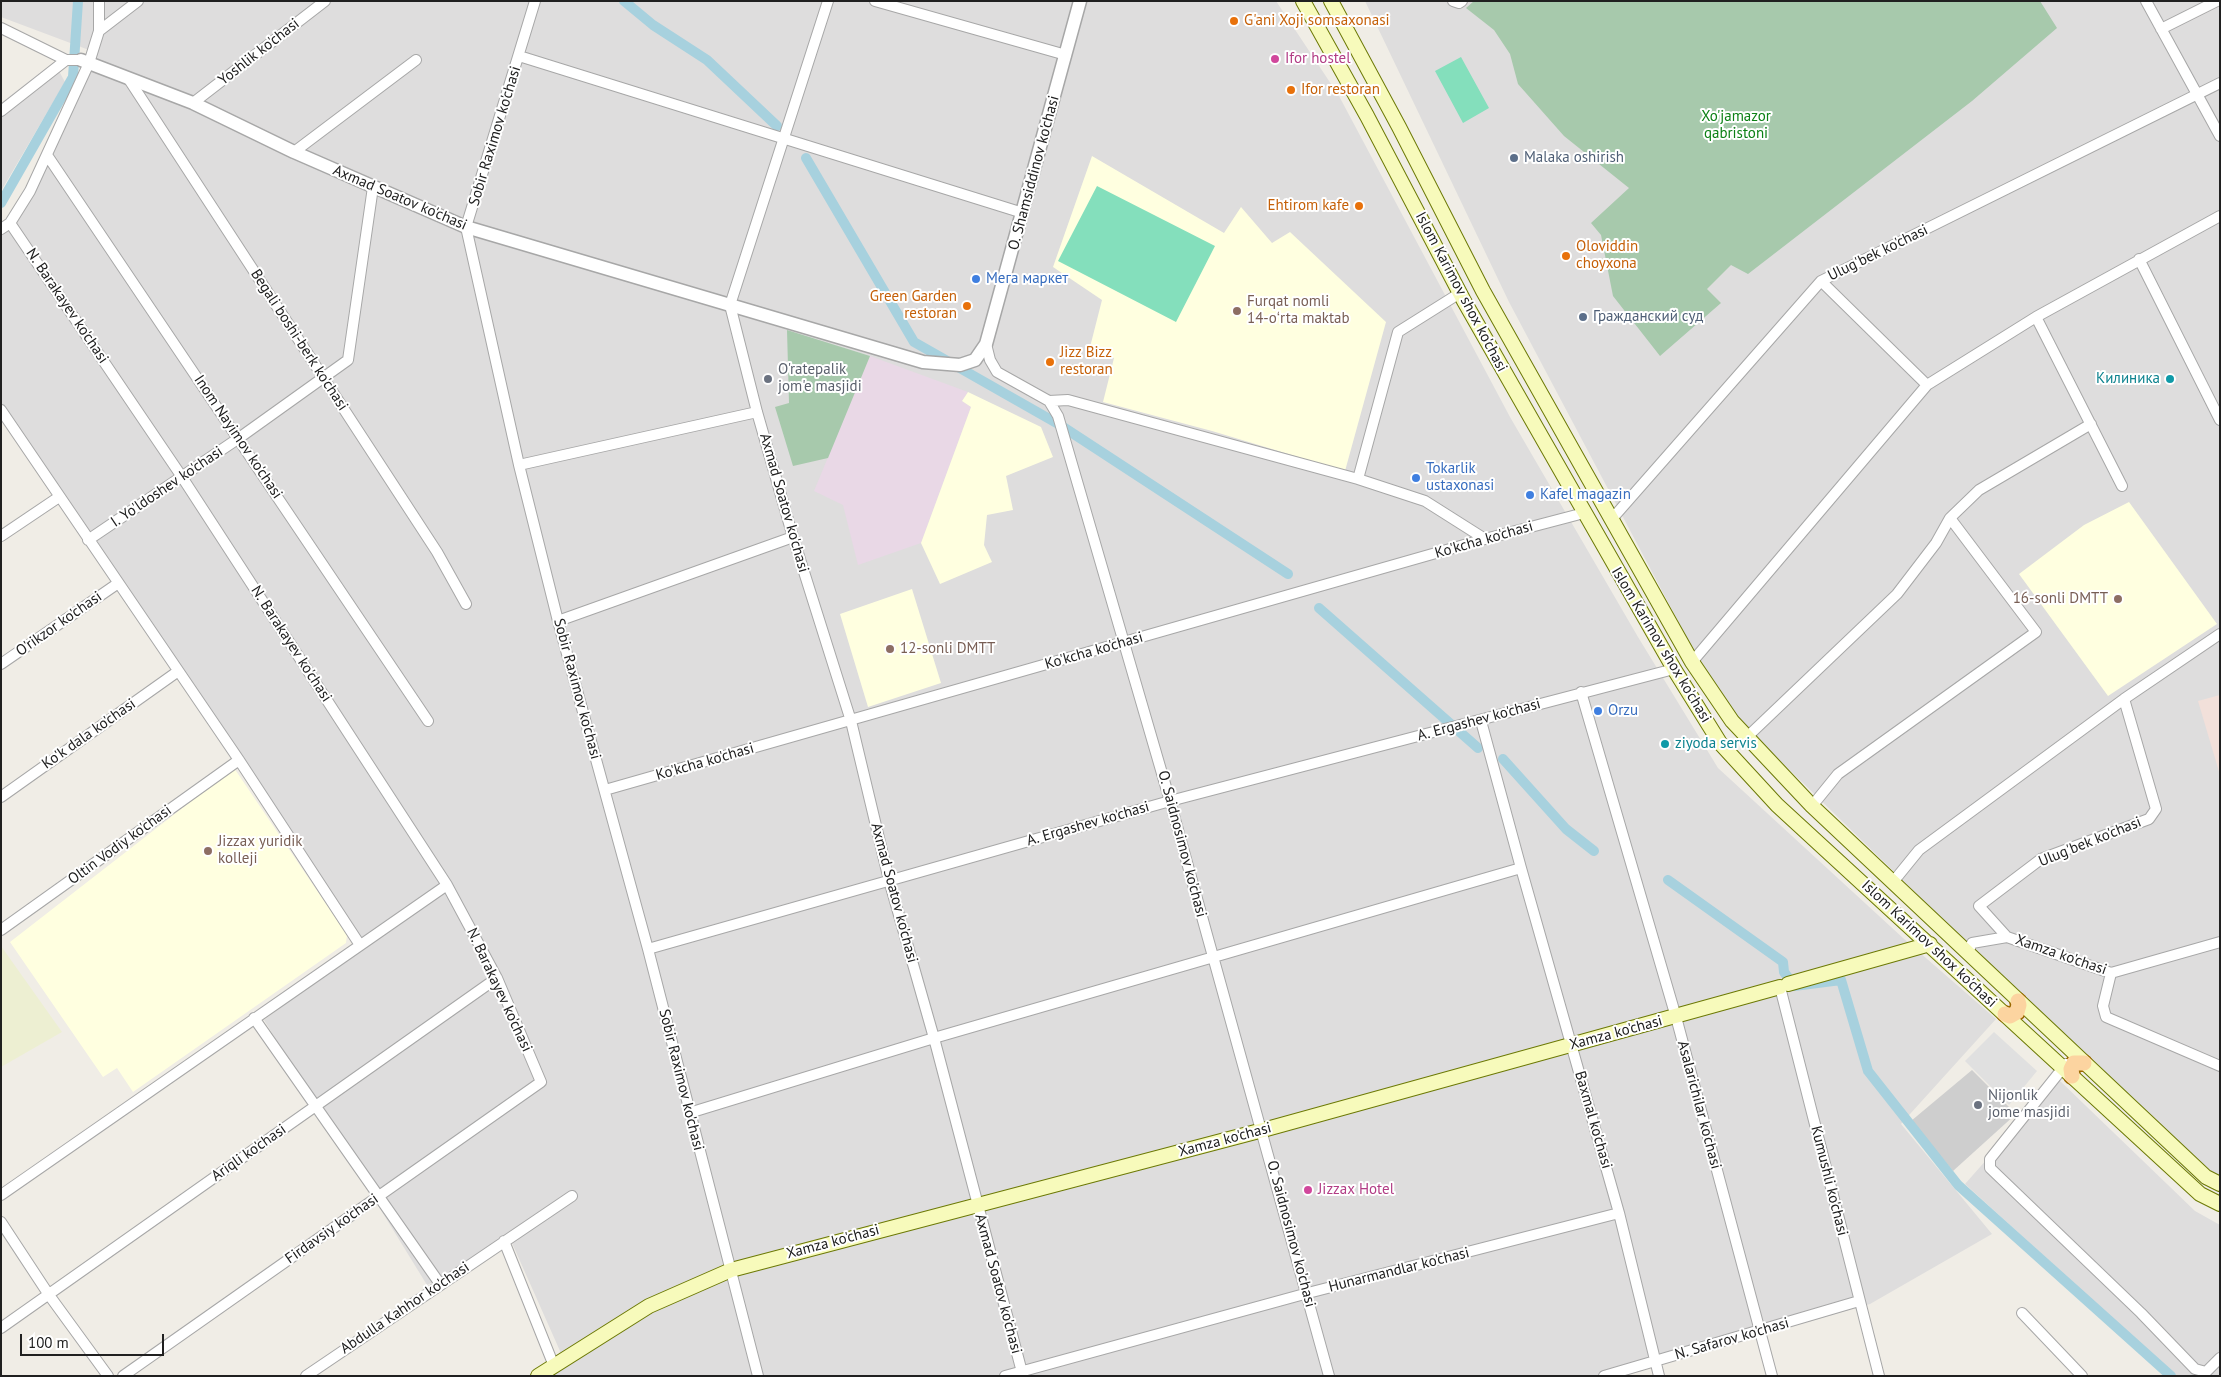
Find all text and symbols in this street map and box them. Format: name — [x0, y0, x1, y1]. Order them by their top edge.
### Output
place label: G'ani Xoji somsaxonasi — [1244, 12, 1389, 30]
street label: Yoshlik ko'chasi — [215, 15, 303, 89]
marker: G'ani Xoji somsaxonasi — [1228, 15, 1240, 27]
place label: Ifor hostel — [1285, 50, 1351, 68]
marker: Ifor hostel — [1269, 53, 1281, 65]
street label: Sobir Raximov ko'chasi — [465, 64, 525, 208]
place label: Ifor restoran — [1301, 81, 1380, 99]
marker: Ifor restoran — [1285, 84, 1297, 96]
street label: O. Shamsiddinov ko'chasi — [1005, 94, 1063, 252]
park label: Xo'jamazor qabristoni — [1701, 108, 1771, 143]
place label: Malaka oshirish — [1524, 149, 1624, 167]
marker: Malaka oshirish — [1508, 152, 1520, 164]
street label: Axmad Soatov ko'chasi — [330, 162, 470, 234]
place label: Ehtirom kafe — [1267, 197, 1349, 215]
marker: Ehtirom kafe — [1353, 200, 1365, 212]
street label: Islom Karimov shox ko'chasi — [1411, 209, 1511, 375]
street label: Ulug'bek ko'chasi — [1825, 221, 1931, 285]
place label: Oloviddin choyxona — [1576, 238, 1638, 273]
street label: N. Barakayev ko'chasi — [22, 245, 112, 367]
marker: Oloviddin choyxona — [1560, 250, 1572, 262]
street label: Begali boshi-berk ko'chasi — [247, 266, 351, 414]
place label: Мега маркет — [986, 270, 1068, 288]
marker: Мега маркет — [970, 273, 982, 285]
place label: Green Garden restoran — [870, 288, 957, 323]
place label: Furqat nomli 14-oʻrta maktab — [1247, 293, 1350, 328]
marker: Green Garden restoran — [961, 300, 973, 312]
marker: Furqat nomli 14-oʻrta maktab — [1231, 305, 1243, 317]
place label: Гражданский суд — [1593, 308, 1703, 326]
marker: Гражданский суд — [1577, 311, 1589, 323]
place label: Jizz Bizz restoran — [1060, 344, 1113, 379]
marker: Jizz Bizz restoran — [1044, 356, 1056, 368]
place label: O'ratepalik jom'e masjidi — [778, 361, 862, 396]
place label: Килиника — [2096, 370, 2160, 388]
street label: Inom Nayimov ko'chasi — [190, 372, 286, 502]
marker: O'ratepalik jom'e masjidi — [762, 373, 774, 385]
marker: Килиника — [2164, 373, 2176, 385]
street label: Axmad Soatov ko'chasi — [756, 431, 812, 575]
street label: I. Yo'ldoshev ko'chasi — [107, 443, 227, 531]
place label: Tokarlik ustaxonasi — [1426, 460, 1494, 495]
marker: Tokarlik ustaxonasi — [1410, 472, 1422, 484]
place label: Kafel magazin — [1540, 486, 1631, 504]
marker: Kafel magazin — [1524, 489, 1536, 501]
street label: Ko'kcha ko'chasi — [1433, 517, 1535, 563]
street label: Islom Karimov shox ko'chasi — [1607, 564, 1715, 726]
street label: N. Barakayev ko'chasi — [247, 583, 335, 705]
street label: O'rikzor ko'chasi — [13, 588, 105, 660]
place label: 16-sonli DMTT — [2013, 590, 2108, 608]
marker: 16-sonli DMTT — [2112, 593, 2124, 605]
street label: Sobir Raximov ko'chasi — [550, 617, 604, 761]
street label: Ko'kcha ko'chasi — [1043, 628, 1145, 674]
place label: 12-sonli DMTT — [900, 640, 995, 658]
marker: 12-sonli DMTT — [884, 643, 896, 655]
street label: Ko'k dala ko'chasi — [39, 695, 139, 773]
street label: A. Ergashev ko'chasi — [1415, 695, 1543, 745]
place label: Orzu — [1608, 702, 1638, 720]
marker: Orzu — [1592, 705, 1604, 717]
place label: ziyoda servis — [1675, 735, 1757, 753]
marker: ziyoda servis — [1659, 738, 1671, 750]
street label: Ko'kcha ko'chasi — [654, 739, 756, 785]
street label: O. Saidnosimov ko'chasi — [1154, 769, 1210, 919]
street label: A. Ergashev ko'chasi — [1025, 798, 1151, 850]
street label: Oltin Vodiy ko'chasi — [65, 801, 175, 889]
street label: Ulug'bek ko'chasi — [2036, 813, 2144, 871]
street label: Axmad Soatov ko'chasi — [867, 821, 921, 965]
place label: Jizzax yuridik kolleji — [218, 833, 302, 868]
marker: Jizzax yuridik kolleji — [202, 845, 214, 857]
street label: Islom Karimov shox ko'chasi — [1858, 877, 2000, 1011]
street label: N. Barakayev ko'chasi — [462, 925, 536, 1055]
street label: Xamza ko'chasi — [2013, 931, 2109, 979]
street label: Sobir Raximov ko'chasi — [655, 1007, 707, 1153]
street label: Xamza ko'chasi — [1568, 1012, 1664, 1054]
street label: Asalarichilar ko'chasi — [1673, 1039, 1725, 1171]
street label: Baxmal ko'chasi — [1570, 1069, 1616, 1171]
place label: Nijonlik jome masjidi — [1988, 1087, 2070, 1122]
marker: Nijonlik jome masjidi — [1972, 1099, 1984, 1111]
street label: Xamza ko'chasi — [1177, 1119, 1273, 1161]
street label: Ariqli ko'chasi — [208, 1121, 290, 1185]
street label: Kumushli ko'chasi — [1807, 1124, 1851, 1238]
street label: O. Saidnosimov ko'chasi — [1263, 1159, 1319, 1309]
place label: Jizzax Hotel — [1318, 1181, 1394, 1199]
marker: Jizzax Hotel — [1302, 1184, 1314, 1196]
street label: Firdavsiy ko'chasi — [282, 1190, 382, 1268]
street label: Axmad Soatov ko'chasi — [971, 1212, 1025, 1356]
street label: Xamza ko'chasi — [785, 1221, 881, 1263]
street label: Hunarmandlar ko'chasi — [1327, 1244, 1471, 1296]
street label: Abdulla Kahhor ko'chasi — [337, 1258, 473, 1358]
street label: N. Safarov ko'chasi — [1673, 1314, 1791, 1364]
scale bar — [22, 1324, 166, 1356]
text: 100 m — [28, 1333, 69, 1352]

